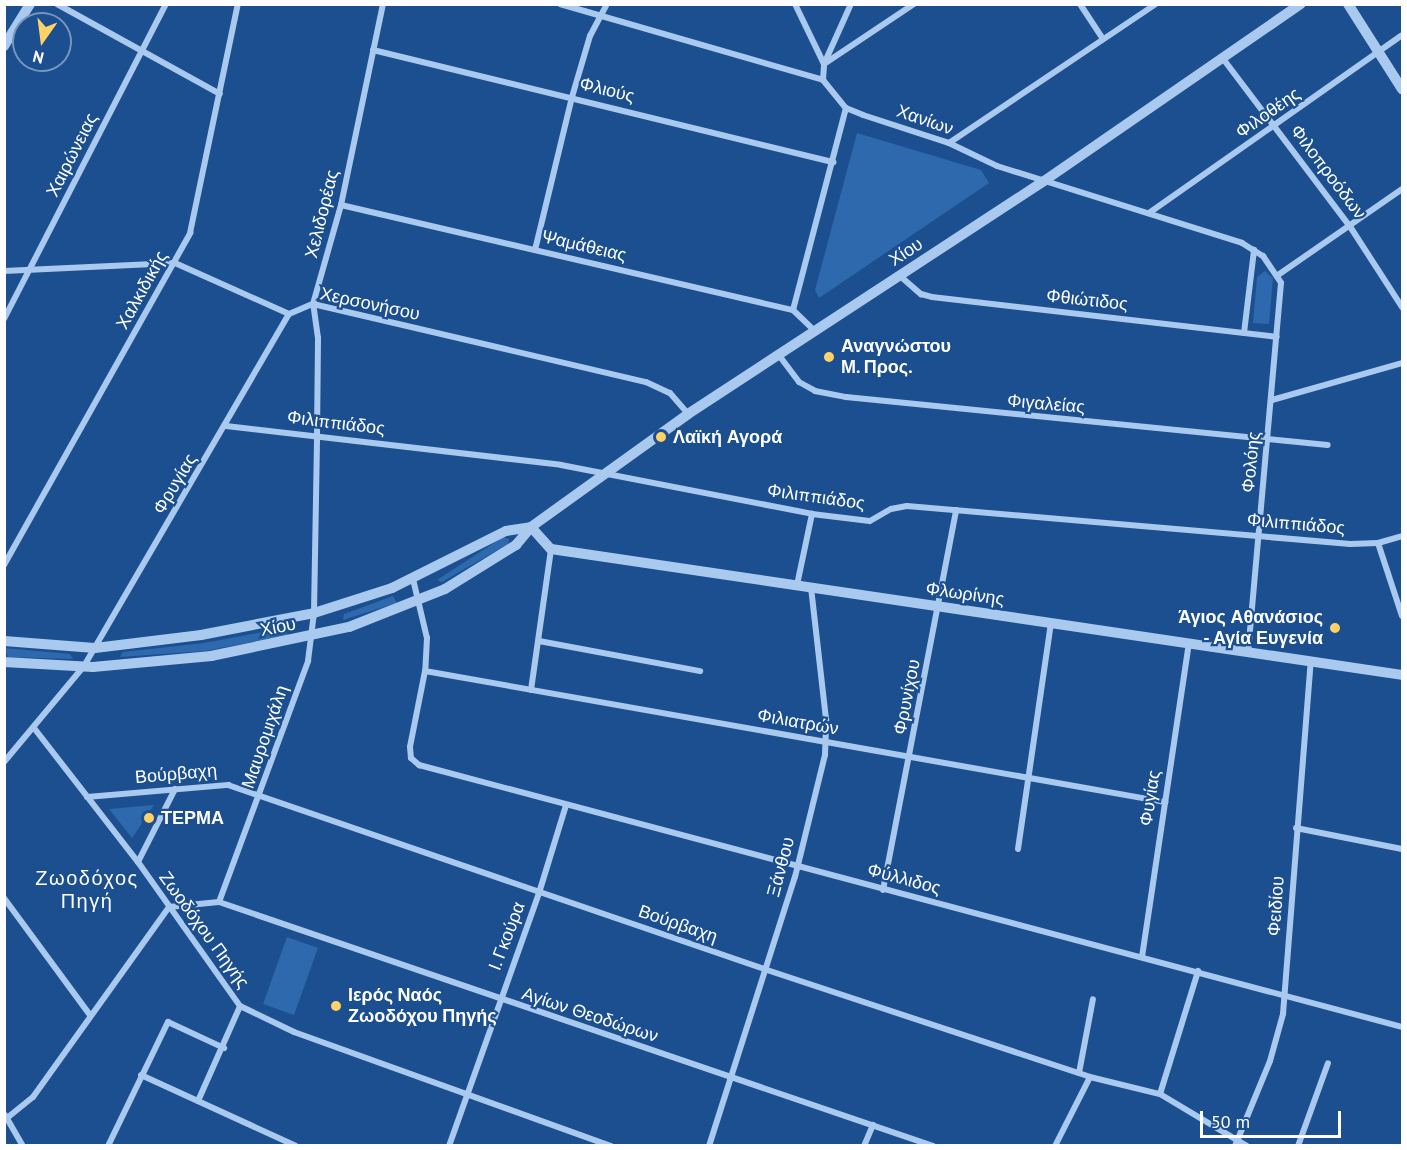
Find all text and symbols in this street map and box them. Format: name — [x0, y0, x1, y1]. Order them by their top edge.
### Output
north arrow — [12, 12, 72, 72]
text: N — [31, 47, 46, 69]
street label: Φλιούς — [577, 73, 637, 107]
street label: Φιλοθέης — [1232, 83, 1304, 143]
street label: Χανίων — [894, 100, 956, 140]
street label: Χαιρώνειας — [42, 110, 102, 200]
street label: Φιλοπροόδων — [1286, 121, 1370, 223]
street label: Χελιδορέας — [301, 168, 343, 260]
street label: Ψαμάθειας — [540, 226, 628, 266]
street label: Χίου — [885, 233, 927, 271]
street label: Χαλκιδικής — [112, 247, 172, 333]
street label: Χερσονήσου — [318, 283, 422, 325]
street label: Φθιώτιδος — [1045, 285, 1129, 315]
place label: Αναγνώστου Μ. Προς. — [841, 336, 951, 378]
marker: Αναγνώστου Μ. Προς. — [822, 350, 836, 364]
street label: Φιγαλείας — [1006, 390, 1086, 418]
street label: Φιλιππιάδος — [286, 406, 386, 440]
place label: Λαϊκή Αγορά — [673, 426, 782, 448]
marker: Λαϊκή Αγορά — [654, 430, 668, 444]
street label: Φολόης — [1237, 430, 1265, 494]
street label: Φρυγίας — [149, 450, 201, 518]
street label: Φιλιππιάδος — [766, 479, 866, 515]
street label: Φιλιππιάδος — [1246, 509, 1346, 539]
street label: Φλωρίνης — [924, 578, 1006, 610]
place label: Άγιος Αθανάσιος - Αγία Ευγενία — [1178, 607, 1323, 650]
street label: Χίου — [258, 613, 298, 641]
marker: Άγιος Αθανάσιος - Αγία Ευγενία — [1328, 621, 1342, 635]
street label: Φρυνίχου — [889, 658, 925, 736]
street label: Μαυρομιχάλη — [237, 683, 293, 791]
street label: Φιλιατρών — [756, 704, 840, 740]
street label: Βούρβαχη — [134, 760, 218, 788]
street label: Φυγίας — [1135, 769, 1165, 827]
place label: ΤΕΡΜΑ — [161, 807, 224, 829]
marker: ΤΕΡΜΑ — [142, 811, 156, 825]
street label: Ξάνθου — [763, 835, 799, 899]
street label: Φύλλιδος — [865, 859, 943, 899]
district label: Ζωοδόχος Πηγή — [35, 867, 139, 914]
street label: Ζωοδόχου Πηγής — [154, 867, 254, 993]
street label: Φειδίου — [1263, 875, 1289, 937]
street label: Ι. Γκούρα — [484, 898, 530, 974]
street label: Βούρβαχη — [636, 900, 720, 948]
street label: Αγίων Θεοδώρων — [519, 983, 661, 1047]
place label: Ιερός Ναός Ζωοδόχου Πηγής — [348, 985, 497, 1028]
marker: Ιερός Ναός Ζωοδόχου Πηγής — [329, 999, 343, 1013]
scale bar — [1203, 1099, 1344, 1137]
text: 50 m — [1211, 1110, 1250, 1133]

